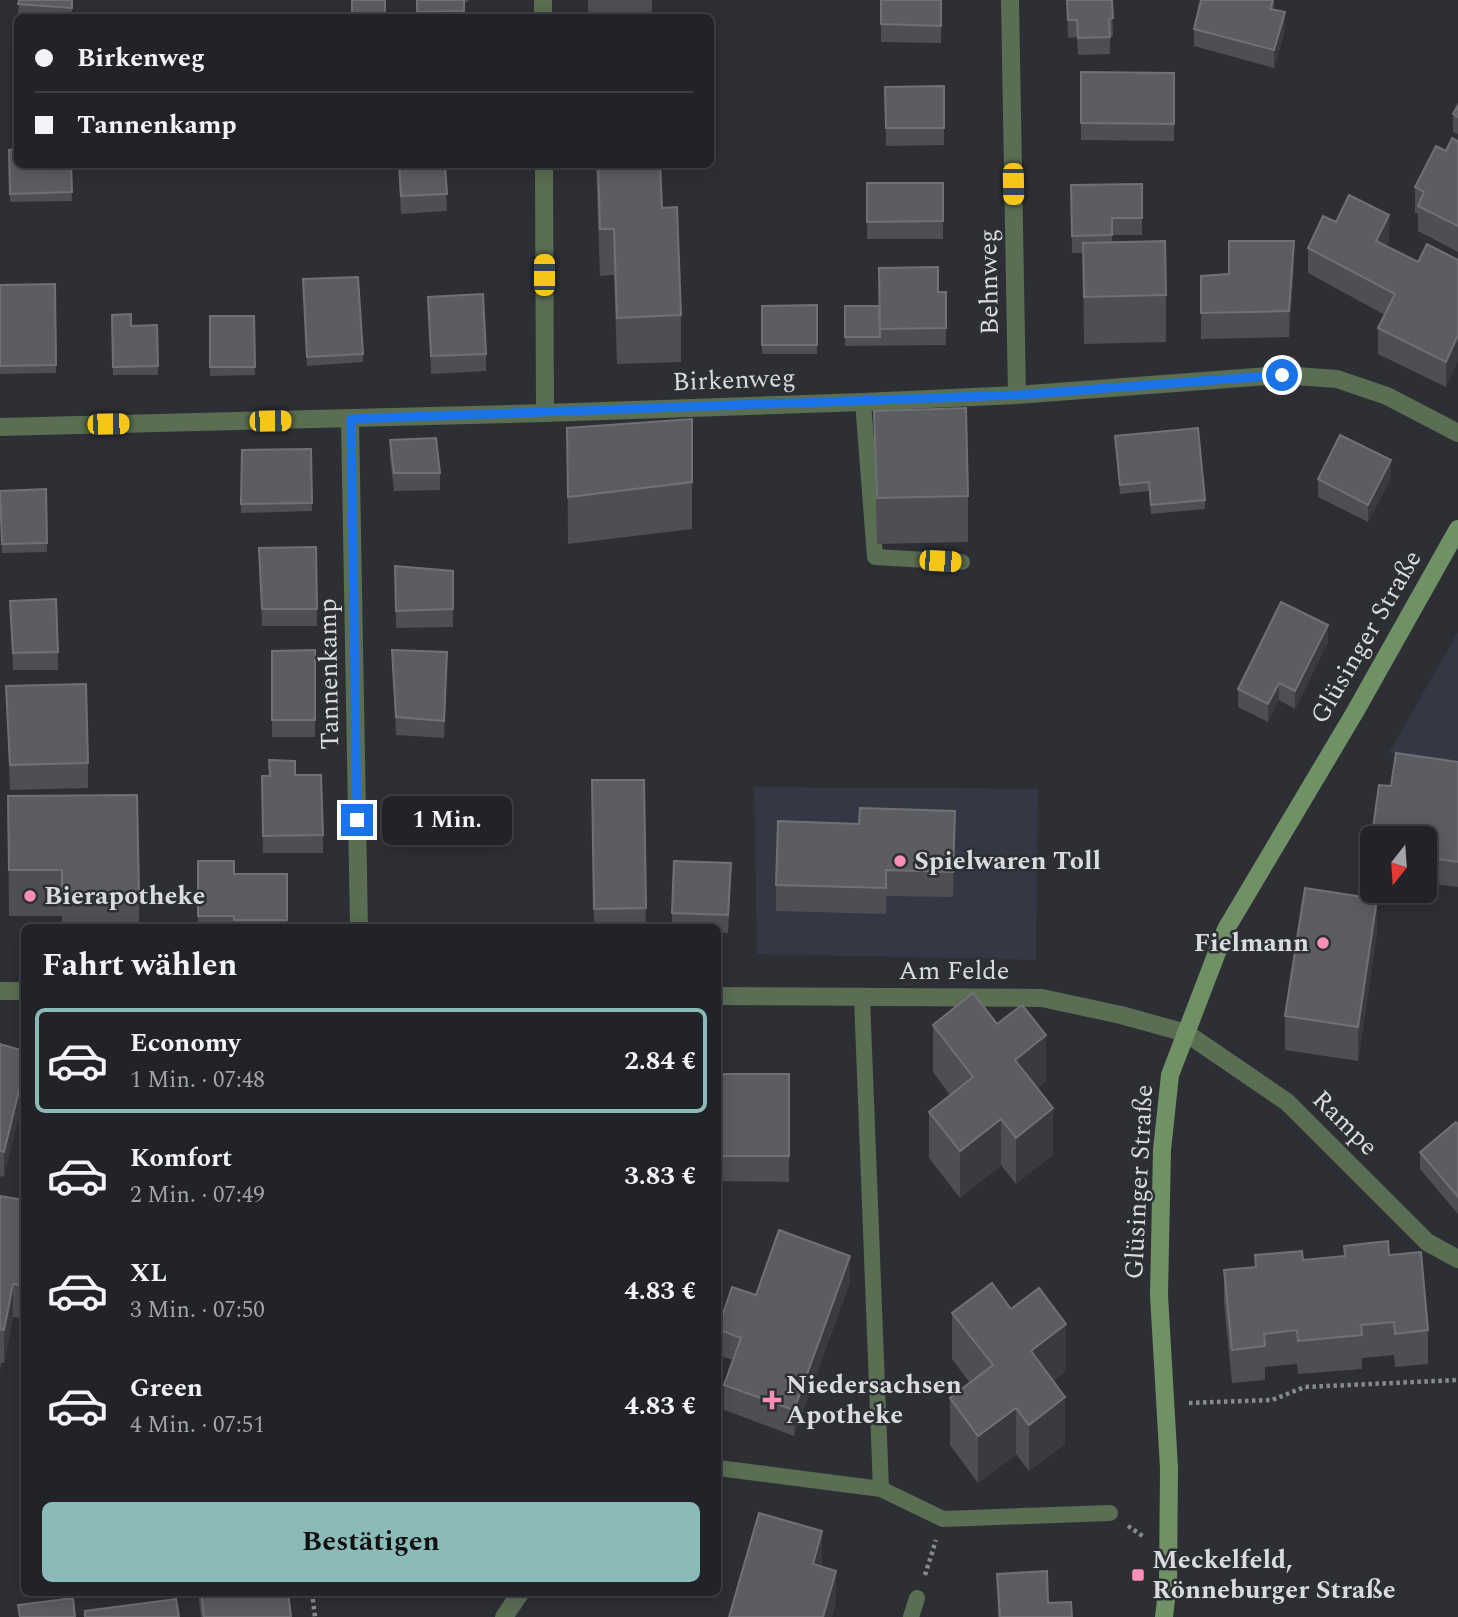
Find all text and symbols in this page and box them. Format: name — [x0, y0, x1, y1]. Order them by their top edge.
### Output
text: Birkenweg — [77, 38, 205, 78]
text: Tannenkamp — [77, 105, 237, 145]
car — [1003, 163, 1024, 205]
street label: Behnweg — [968, 228, 1010, 336]
car — [534, 254, 555, 296]
street label: Birkenweg — [672, 358, 796, 402]
route start — [1266, 359, 1298, 391]
car — [249, 410, 292, 432]
car — [87, 413, 130, 435]
street label: Glüsinger Straße — [1300, 543, 1432, 731]
car — [919, 549, 962, 573]
street label: Tannenkamp — [308, 598, 350, 750]
callout: 1 Min. — [382, 796, 511, 844]
text: 1 Min. — [412, 803, 482, 838]
route end — [341, 804, 373, 836]
north arrow — [1360, 826, 1437, 903]
map controls — [1360, 826, 1437, 903]
place label: Spielwaren Toll — [914, 841, 1101, 881]
marker: Spielwaren Toll — [892, 853, 908, 869]
place label: Bierapotheke — [44, 876, 205, 916]
marker: Bierapotheke — [22, 888, 38, 904]
place label: Fielmann — [1194, 923, 1309, 963]
marker: Fielmann — [1315, 935, 1331, 951]
text: Fahrt wählen — [42, 941, 237, 990]
street label: Am Felde — [899, 951, 1009, 991]
text: Economy — [130, 1023, 240, 1063]
icon: car — [46, 1029, 109, 1092]
text: 2.84 € — [624, 1041, 696, 1081]
text: 1 Min. · 07:48 — [130, 1063, 265, 1098]
street label: Rampe — [1303, 1081, 1387, 1165]
street label: Glüsinger Straße — [1114, 1084, 1164, 1280]
text: Komfort — [130, 1138, 232, 1178]
icon: car — [46, 1144, 109, 1207]
text: 3.83 € — [624, 1156, 696, 1196]
text: 2 Min. · 07:49 — [130, 1178, 265, 1213]
text: XL — [130, 1253, 167, 1293]
icon: car — [46, 1259, 109, 1322]
text: 4.83 € — [624, 1271, 696, 1311]
text: 3 Min. · 07:50 — [130, 1293, 265, 1328]
place label: Niedersachsen Apotheke — [786, 1365, 962, 1435]
text: Green — [130, 1368, 203, 1408]
icon: car — [46, 1374, 109, 1437]
text: 4.83 € — [624, 1386, 696, 1426]
marker: Niedersachsen Apotheke — [764, 1392, 780, 1408]
text: 4 Min. · 07:51 — [130, 1408, 265, 1443]
button: Bestätigen — [42, 1502, 700, 1582]
place label: Meckelfeld, Rönneburger Straße — [1152, 1540, 1396, 1610]
marker: Meckelfeld, Rönneburger Straße — [1130, 1567, 1146, 1583]

